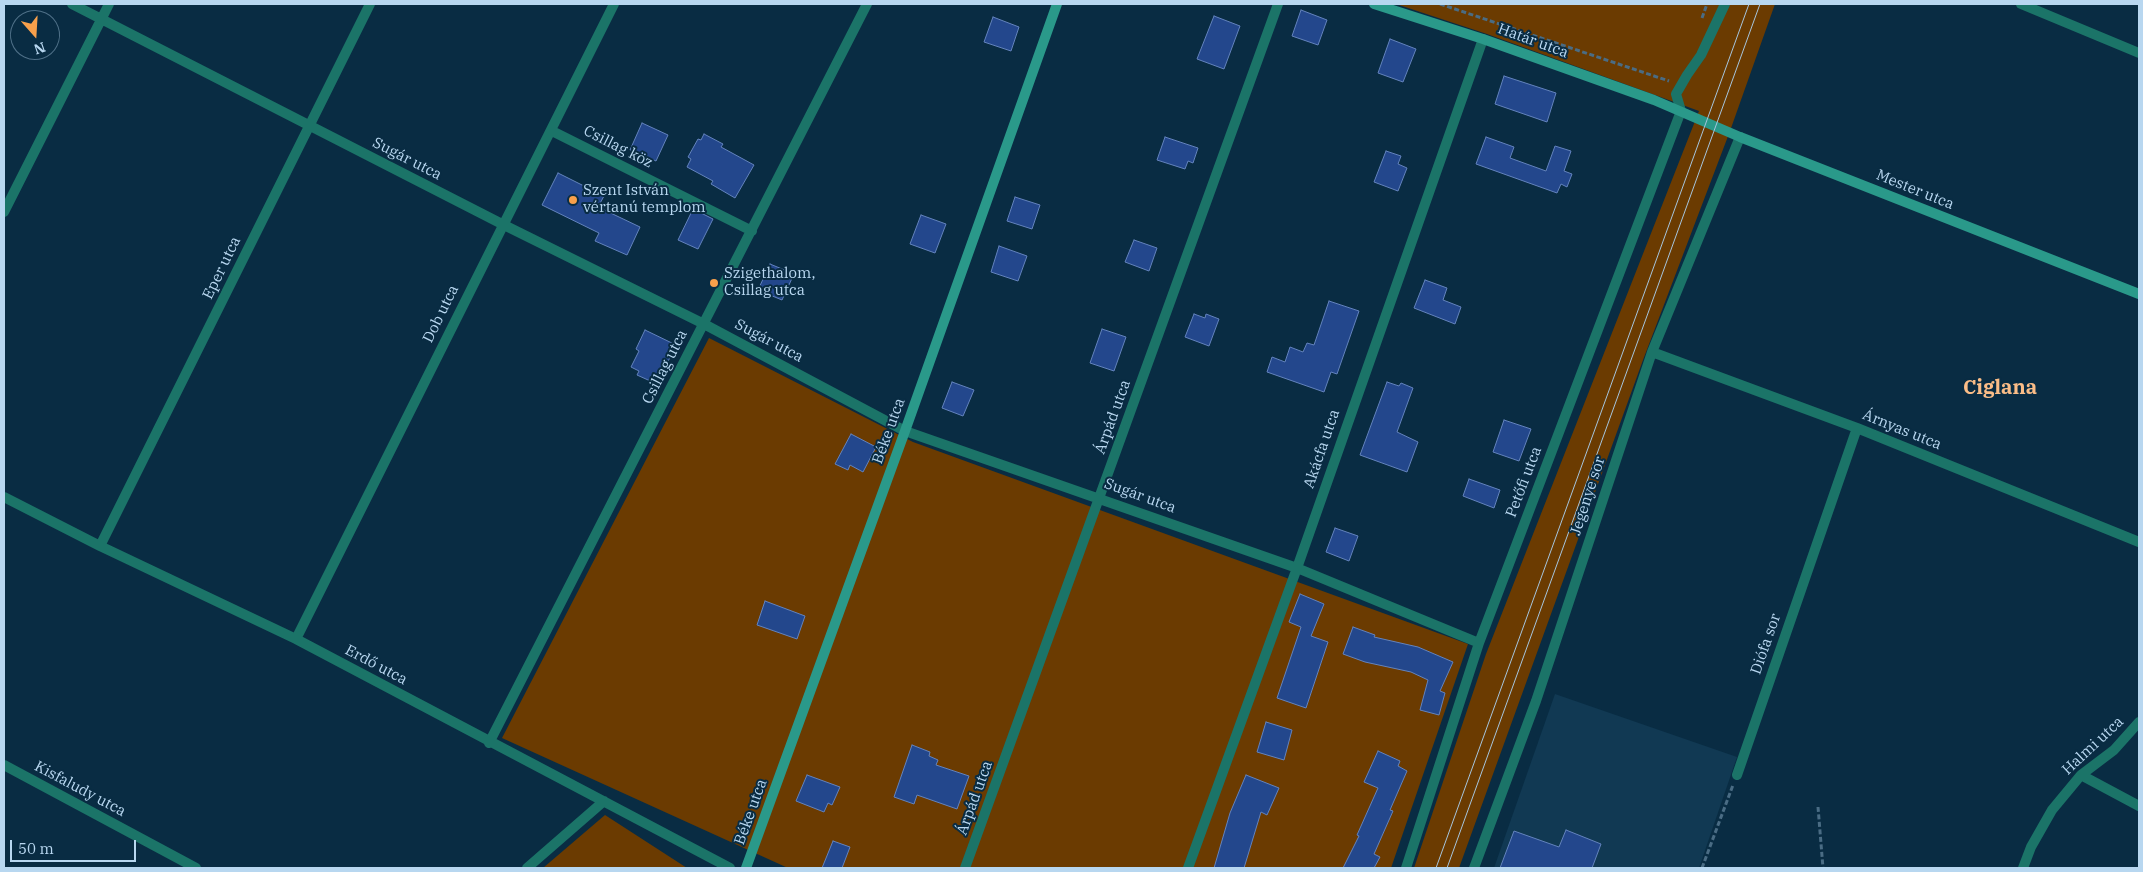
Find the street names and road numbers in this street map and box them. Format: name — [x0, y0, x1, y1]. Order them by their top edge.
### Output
street label: Határ utca — [1495, 20, 1571, 62]
street label: Csillag köz — [581, 122, 655, 172]
street label: Sugár utca — [370, 134, 444, 184]
street label: Mester utca — [1873, 166, 1957, 214]
street label: Eper utca — [199, 234, 245, 302]
street label: Dob utca — [419, 282, 463, 346]
street label: Sugár utca — [732, 315, 806, 367]
street label: Csillag utca — [639, 327, 691, 407]
street label: Árpád utca — [1091, 377, 1135, 457]
street label: Béke utca — [869, 396, 909, 466]
street label: Árnyas utca — [1860, 406, 1944, 454]
street label: Akácfa utca — [1300, 407, 1344, 491]
street label: Petőfi utca — [1502, 444, 1546, 520]
street label: Jegenye sor — [1567, 454, 1609, 538]
street label: Sugár utca — [1102, 475, 1178, 517]
street label: Diófa sor — [1747, 611, 1785, 677]
street label: Erdő utca — [342, 641, 410, 689]
street label: Halmi utca — [2059, 713, 2127, 779]
street label: Kisfaludy utca — [31, 757, 129, 821]
street label: Árpád utca — [953, 758, 997, 838]
street label: Béke utca — [731, 777, 771, 847]

